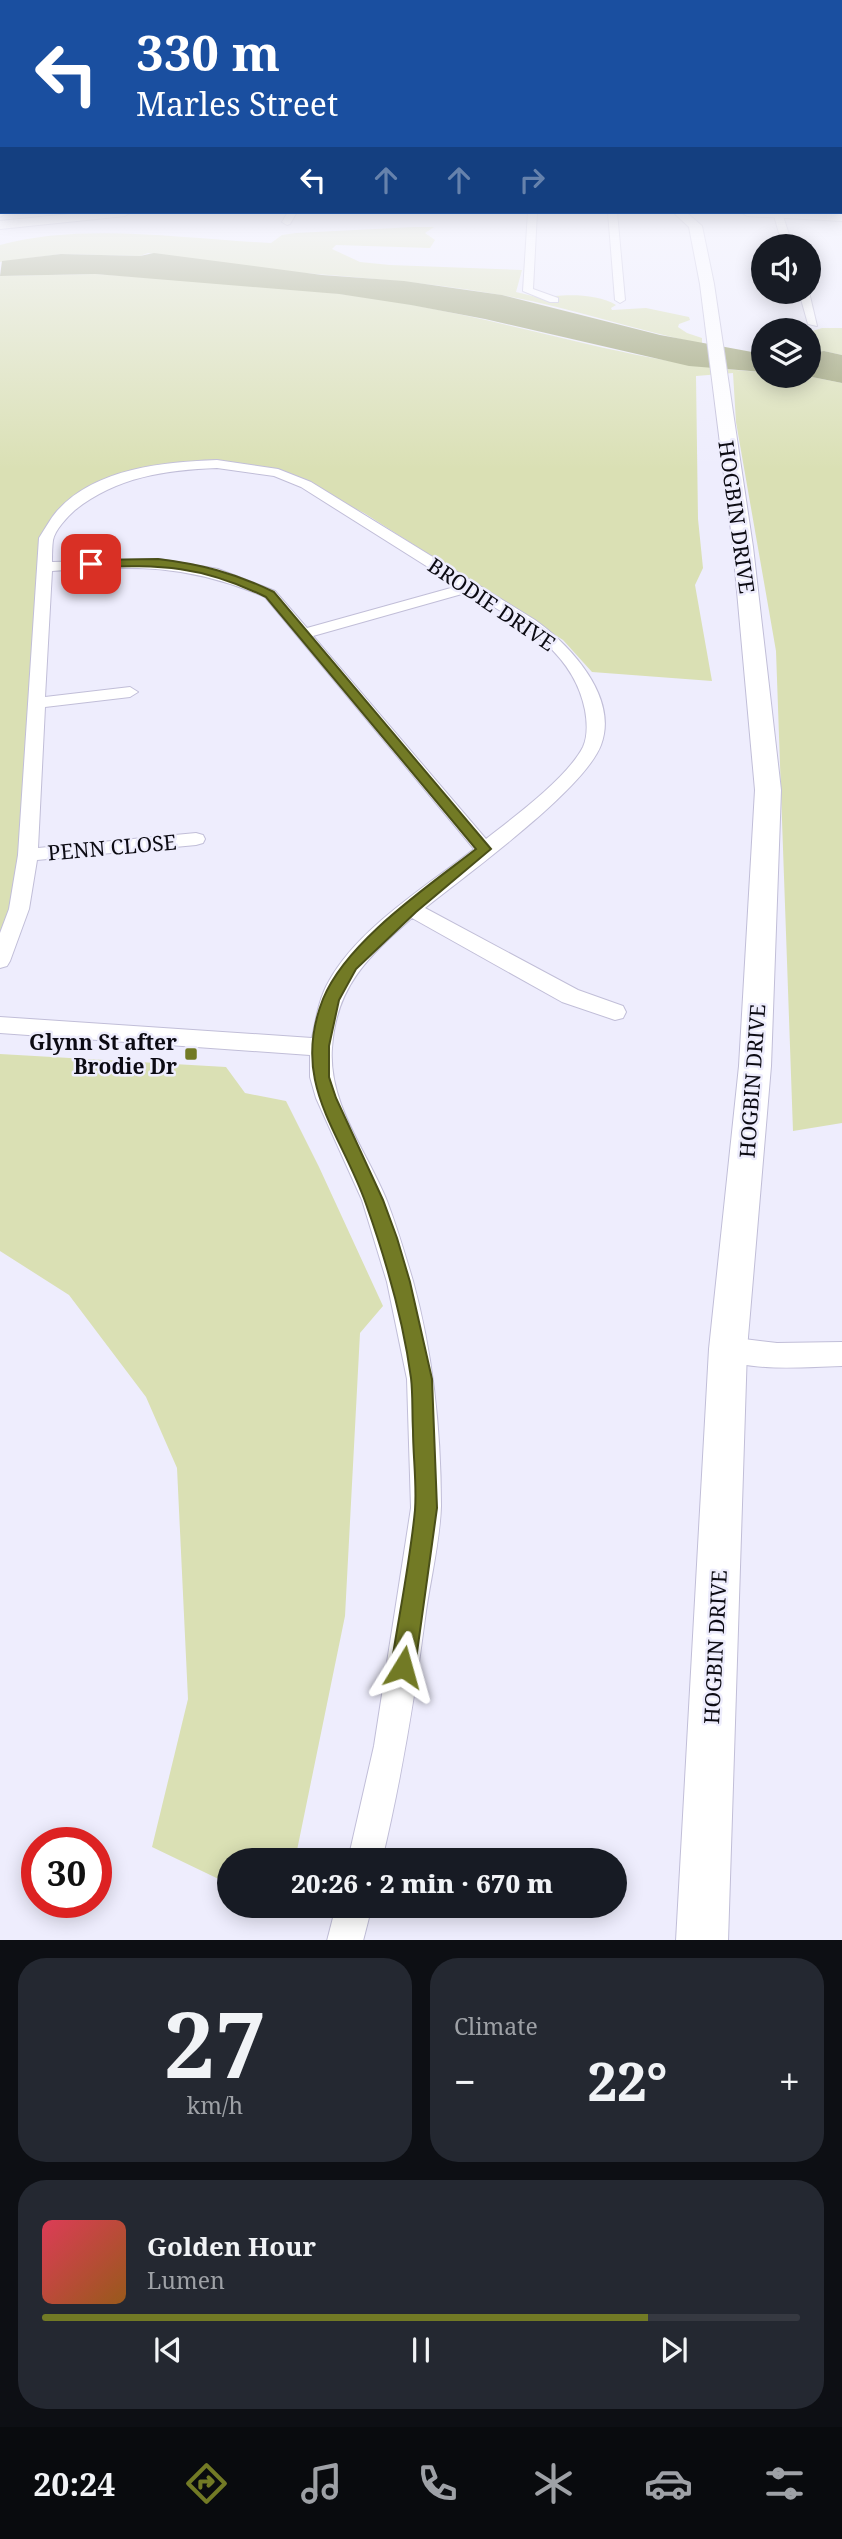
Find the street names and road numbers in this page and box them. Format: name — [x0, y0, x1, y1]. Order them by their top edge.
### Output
street label: HOGBIN DRIVE — [712, 439, 762, 595]
street label: BRODIE DRIVE — [423, 551, 561, 657]
street label: PENN CLOSE — [46, 827, 178, 867]
street label: HOGBIN DRIVE — [733, 1003, 771, 1159]
street label: HOGBIN DRIVE — [697, 1569, 733, 1725]

